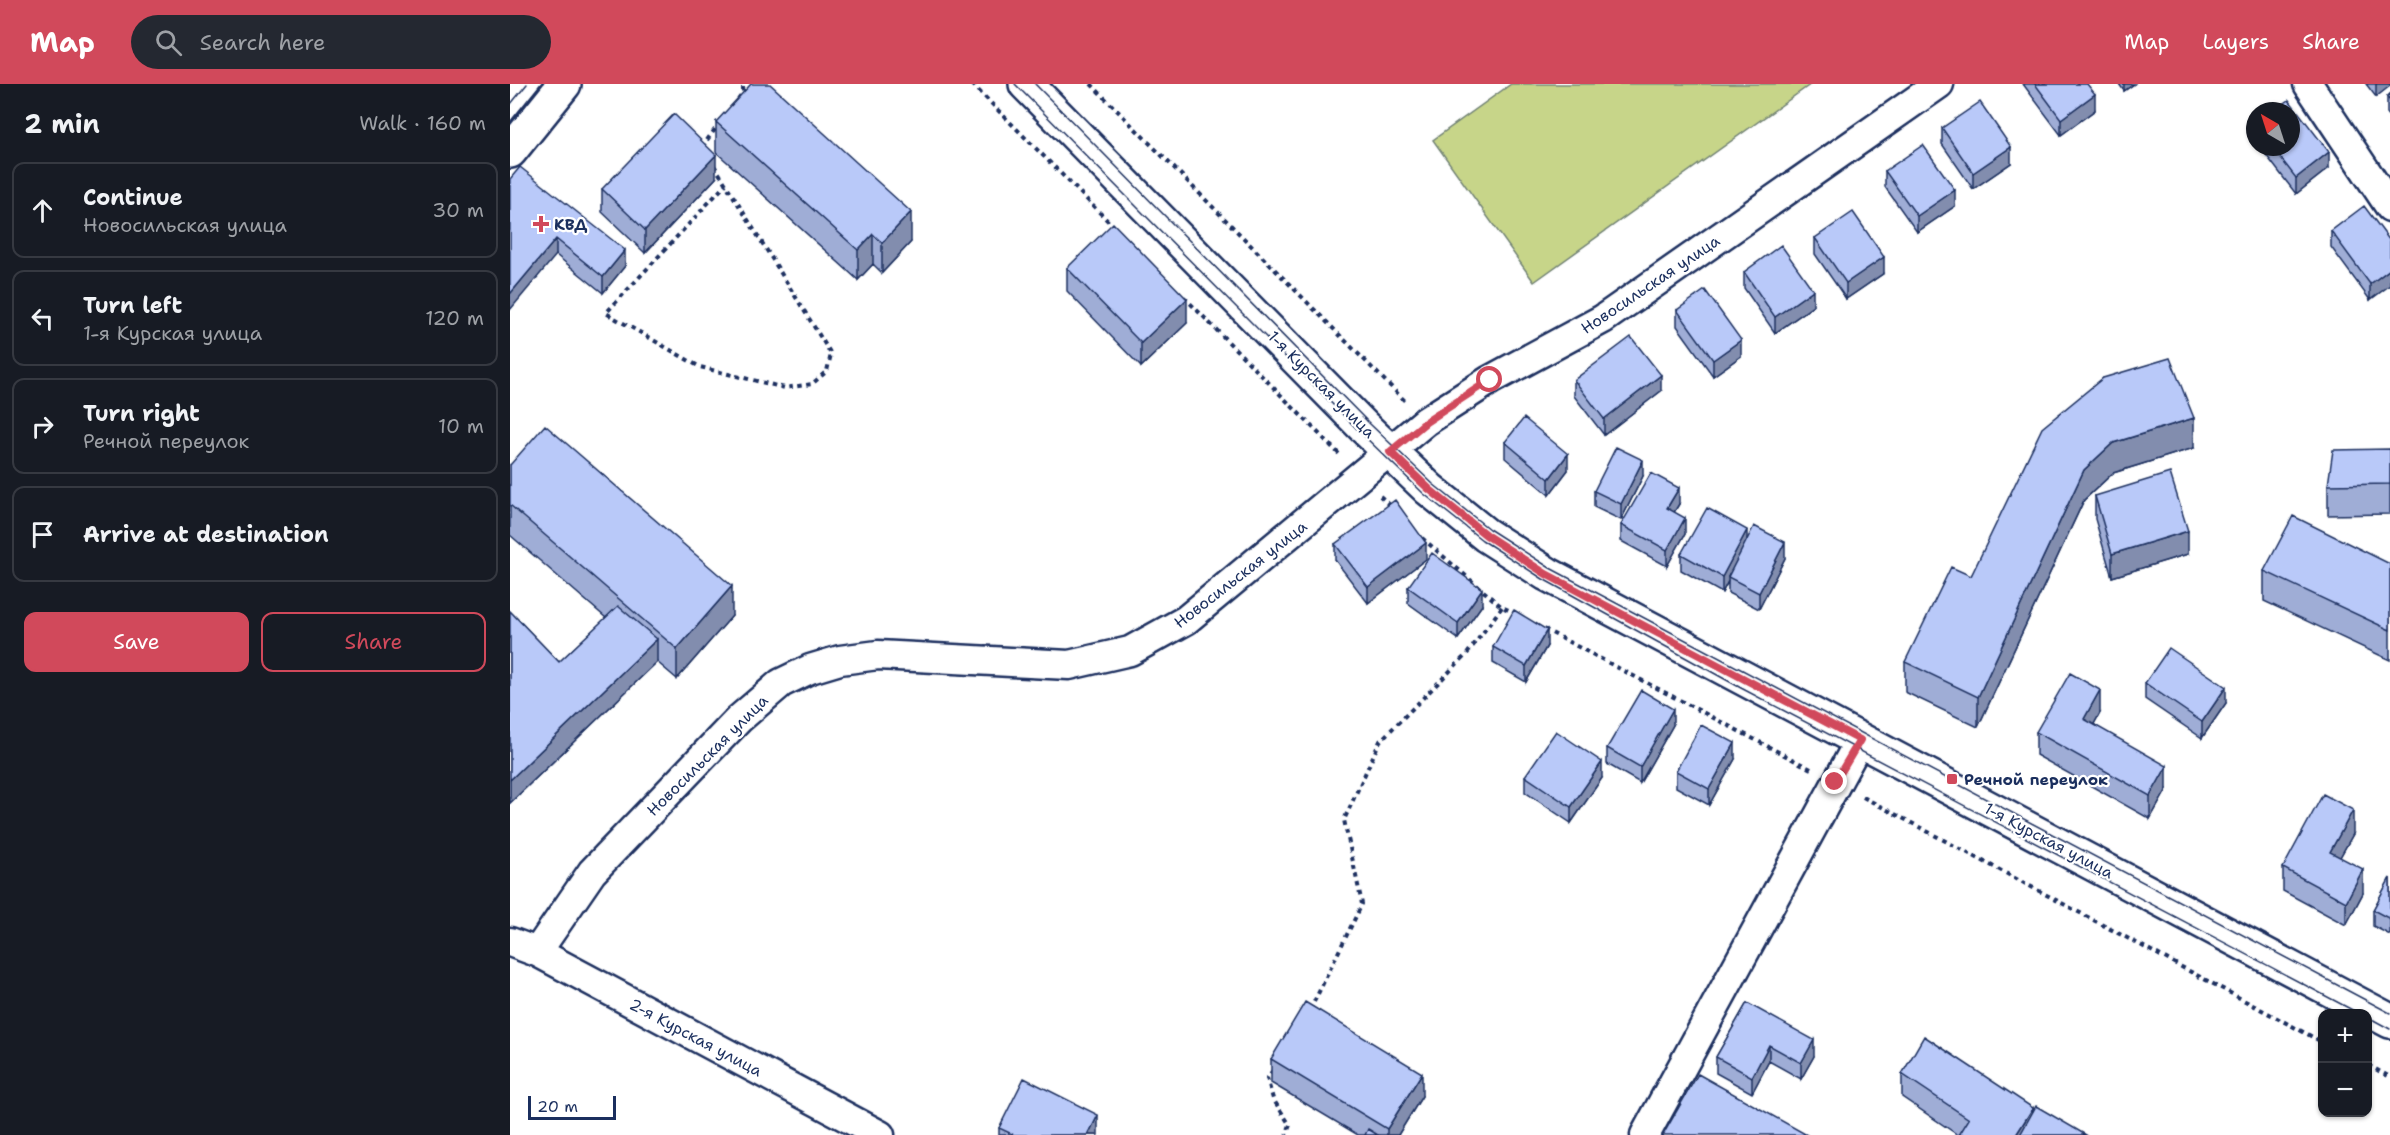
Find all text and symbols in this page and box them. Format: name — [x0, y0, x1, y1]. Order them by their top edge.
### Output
search box — [131, 15, 551, 69]
text: Map — [30, 23, 95, 61]
icon: search — [152, 26, 185, 59]
text: Search here — [200, 28, 325, 57]
text: Map — [2124, 28, 2169, 56]
text: Layers — [2202, 28, 2269, 56]
text: Share — [2302, 28, 2360, 56]
north arrow — [2246, 102, 2300, 156]
text: 2 min — [24, 106, 100, 141]
text: Walk · 160 m — [359, 110, 486, 136]
text: Continue — [83, 183, 183, 212]
icon: ahead — [26, 194, 59, 227]
text: 30 m — [432, 197, 484, 223]
text: Новосильская улица — [83, 212, 287, 238]
place label: КВД — [554, 214, 587, 235]
marker: КВД — [532, 215, 550, 233]
street label: Новосильская улица — [1577, 230, 1724, 339]
text: Turn left — [83, 291, 182, 320]
icon: left — [26, 302, 59, 335]
text: 120 m — [425, 305, 484, 331]
text: 1-я Курская улица — [83, 320, 262, 346]
street label: 1-я Курская улица — [1264, 326, 1380, 442]
route start — [1476, 366, 1502, 392]
text: Turn right — [83, 399, 200, 428]
icon: right — [26, 410, 59, 443]
text: 10 m — [438, 413, 484, 439]
text: Речной переулок — [83, 428, 249, 454]
street label: Новосильская улица — [1170, 516, 1311, 633]
icon: arrive — [26, 518, 59, 551]
text: Arrive at destination — [83, 520, 329, 549]
button: Save — [24, 612, 249, 672]
button: Share — [261, 612, 486, 672]
street label: Новосильская улица — [642, 690, 773, 820]
route end — [1821, 768, 1847, 794]
place label: Речной переулок — [1964, 769, 2108, 790]
marker: Речной переулок — [1945, 772, 1959, 786]
street label: 1-я Курская улица — [1981, 798, 2117, 883]
street label: 2-я Курская улица — [626, 994, 766, 1081]
map controls — [2318, 1009, 2372, 1117]
button: + — [2318, 1009, 2372, 1063]
button: − — [2318, 1063, 2372, 1117]
scale bar — [528, 1093, 616, 1120]
text: 20 m — [537, 1096, 578, 1117]

